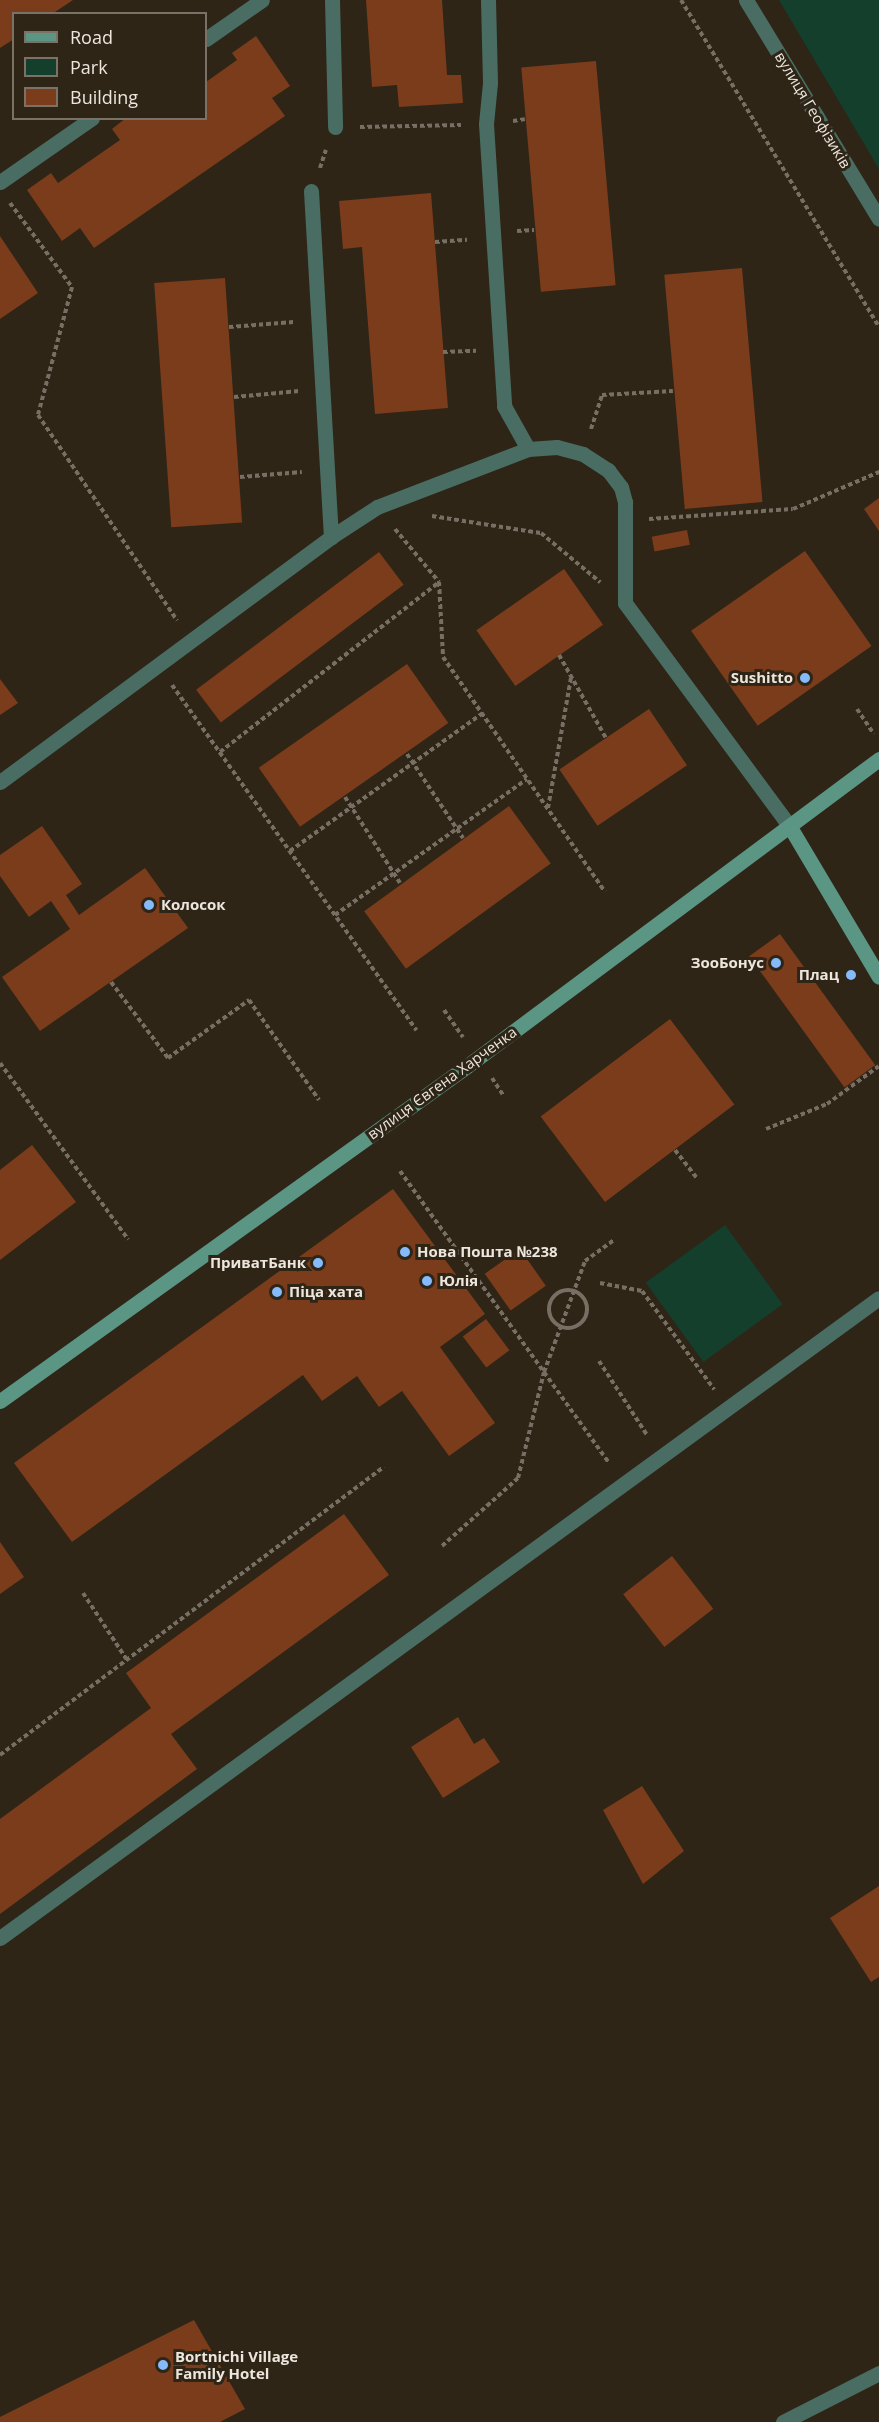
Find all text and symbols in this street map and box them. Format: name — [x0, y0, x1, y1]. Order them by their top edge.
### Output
legend — [12, 12, 207, 120]
text: Road — [70, 25, 113, 49]
street label: вулиця Геофізиків — [771, 49, 855, 171]
text: Park — [70, 55, 108, 79]
text: Building — [70, 85, 138, 109]
place label: Sushitto — [731, 669, 793, 687]
marker: Sushitto — [798, 671, 812, 685]
place label: Колосок — [161, 896, 226, 914]
marker: Колосок — [142, 898, 156, 912]
place label: ЗооБонус — [691, 954, 764, 972]
marker: ЗооБонус — [769, 956, 783, 970]
place label: Плац — [799, 966, 839, 984]
marker: Плац — [844, 968, 858, 982]
street label: вулиця Євгена Харченка — [364, 1023, 520, 1143]
place label: Нова Пошта №238 — [417, 1243, 558, 1261]
marker: Нова Пошта №238 — [398, 1245, 412, 1259]
place label: ПриватБанк — [210, 1254, 306, 1272]
marker: ПриватБанк — [311, 1256, 325, 1270]
place label: Юлія — [439, 1272, 478, 1290]
marker: Юлія — [420, 1274, 434, 1288]
place label: Піца хата — [289, 1283, 363, 1301]
marker: Піца хата — [270, 1285, 284, 1299]
place label: Bortnichi Village Family Hotel — [175, 2347, 298, 2382]
marker: Bortnichi Village Family Hotel — [156, 2358, 170, 2372]

